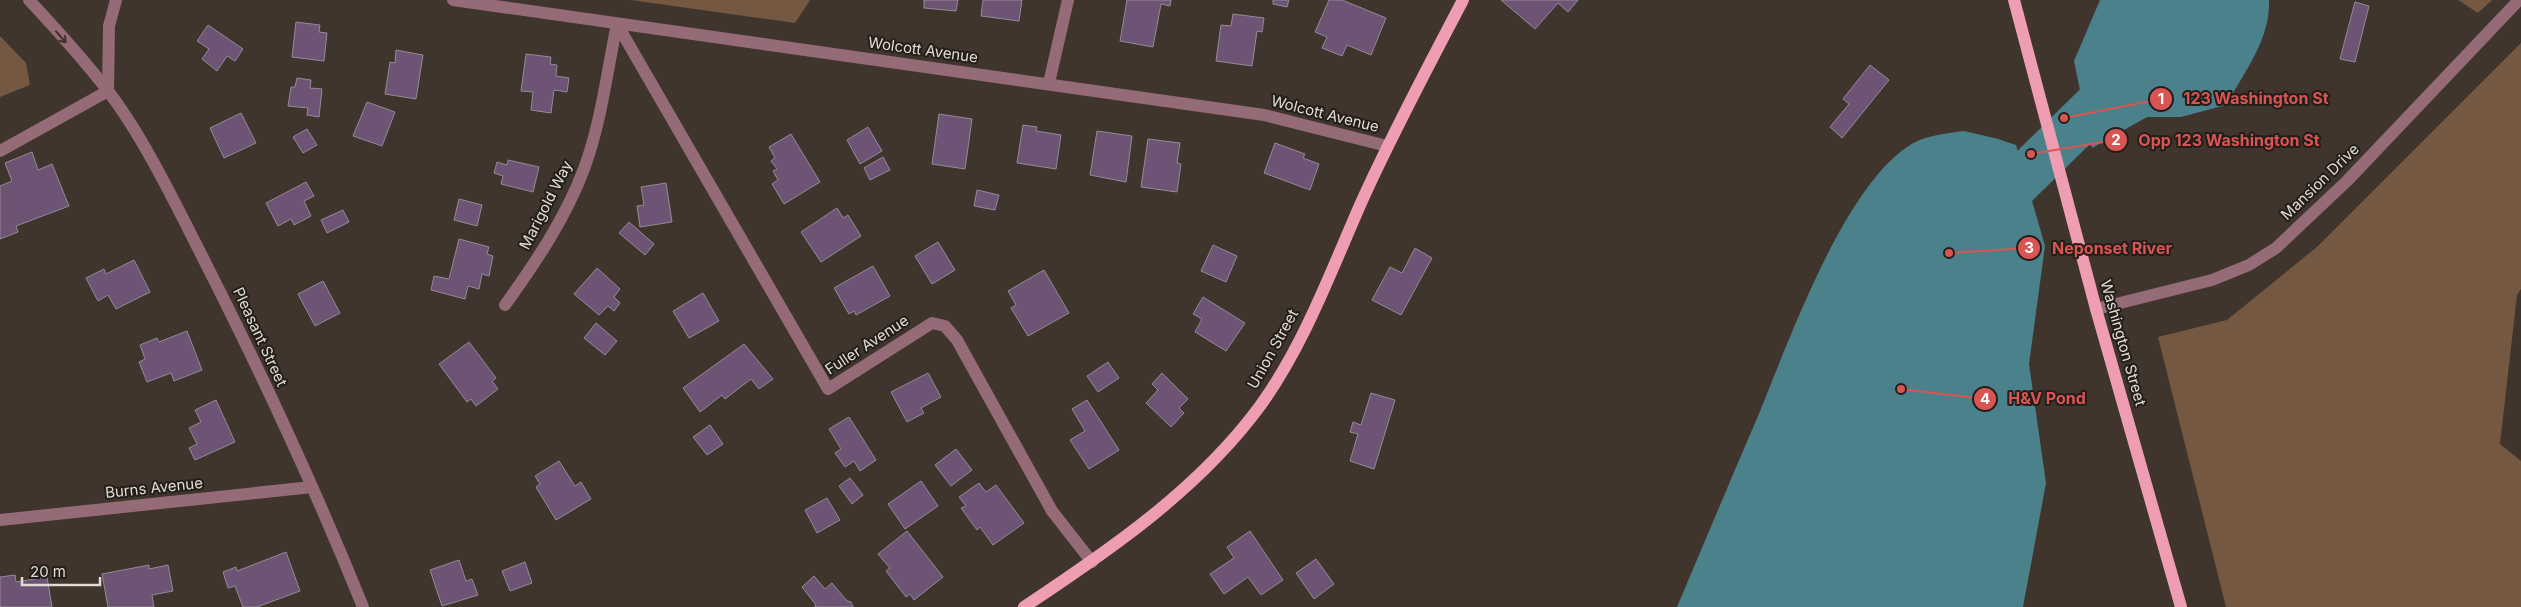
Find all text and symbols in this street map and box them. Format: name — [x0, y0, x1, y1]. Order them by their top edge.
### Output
one-way arrow — [55, 30, 67, 43]
street label: Wolcott Avenue — [867, 32, 979, 67]
callout: 123 Washington St — [2148, 83, 2338, 114]
text: 123 Washington St — [2184, 88, 2329, 108]
text: 1 — [2158, 89, 2164, 108]
street label: Wolcott Avenue — [1269, 91, 1381, 136]
callout: Opp 123 Washington St — [2104, 124, 2330, 155]
text: 2 — [2111, 130, 2121, 149]
text: Opp 123 Washington St — [2138, 130, 2320, 150]
street label: Mansion Drive — [2276, 139, 2363, 224]
street label: Marigold Way — [515, 157, 576, 252]
callout: Neponset River — [2017, 233, 2182, 264]
text: 3 — [2024, 238, 2034, 257]
text: Neponset River — [2052, 238, 2172, 258]
street label: Washington Street — [2096, 278, 2151, 408]
street label: Pleasant Street — [229, 284, 292, 389]
street label: Union Street — [1243, 306, 1302, 392]
street label: Fuller Avenue — [821, 311, 912, 379]
callout: H&V Pond — [1973, 383, 2095, 414]
text: H&V Pond — [2008, 388, 2086, 408]
text: 4 — [1980, 389, 1990, 408]
street label: Burns Avenue — [104, 473, 204, 502]
scale bar — [22, 554, 100, 586]
text: 20 m — [30, 562, 66, 581]

